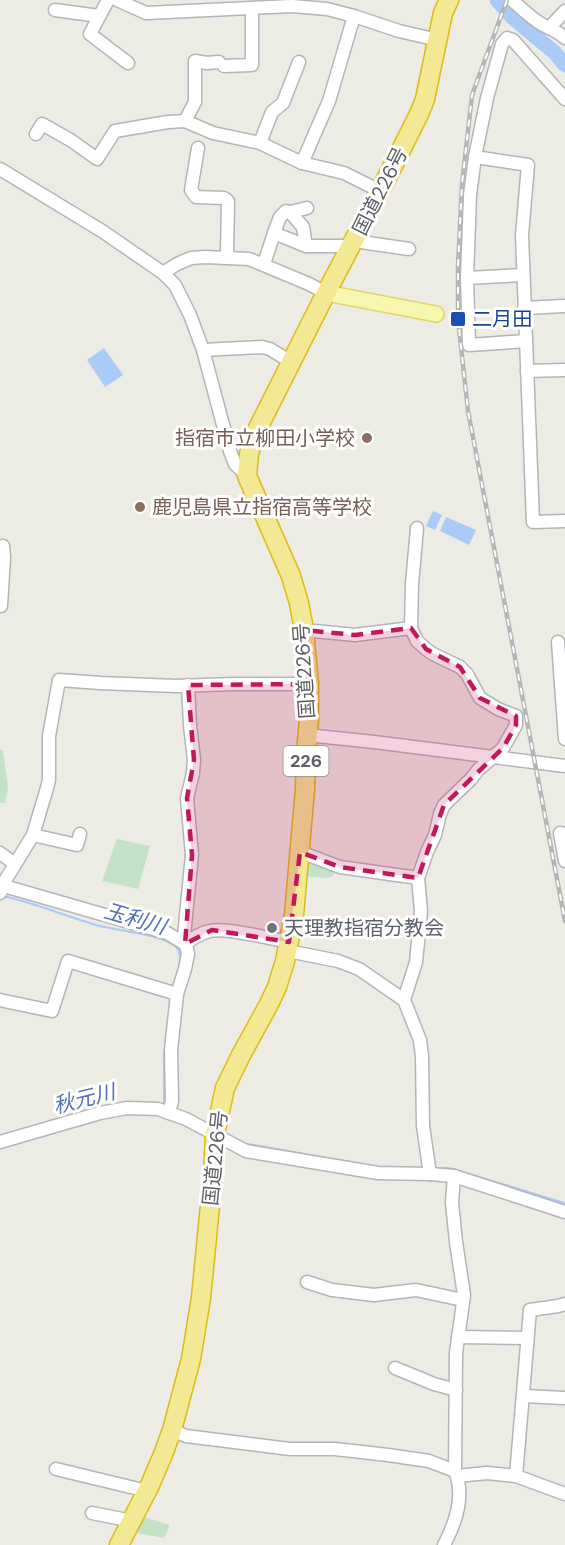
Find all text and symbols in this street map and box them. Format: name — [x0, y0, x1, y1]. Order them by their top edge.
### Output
street label: 国道226号 — [347, 143, 413, 239]
place label: 二月田 — [472, 306, 532, 332]
marker: 二月田 — [449, 310, 467, 328]
place label: 指宿市立柳田小学校 — [175, 425, 355, 451]
marker: 指宿市立柳田小学校 — [360, 431, 374, 445]
place label: 鹿児島県立指宿高等学校 — [152, 494, 372, 520]
marker: 鹿児島県立指宿高等学校 — [133, 500, 147, 514]
street label: 国道226号 — [288, 622, 320, 720]
road number: 226 — [284, 746, 328, 776]
water label: 玉利川 — [101, 897, 171, 942]
place label: 天理教指宿分教会 — [284, 915, 444, 941]
marker: 天理教指宿分教会 — [265, 921, 279, 935]
water label: 秋元川 — [50, 1077, 120, 1120]
street label: 国道226号 — [197, 1109, 233, 1207]

